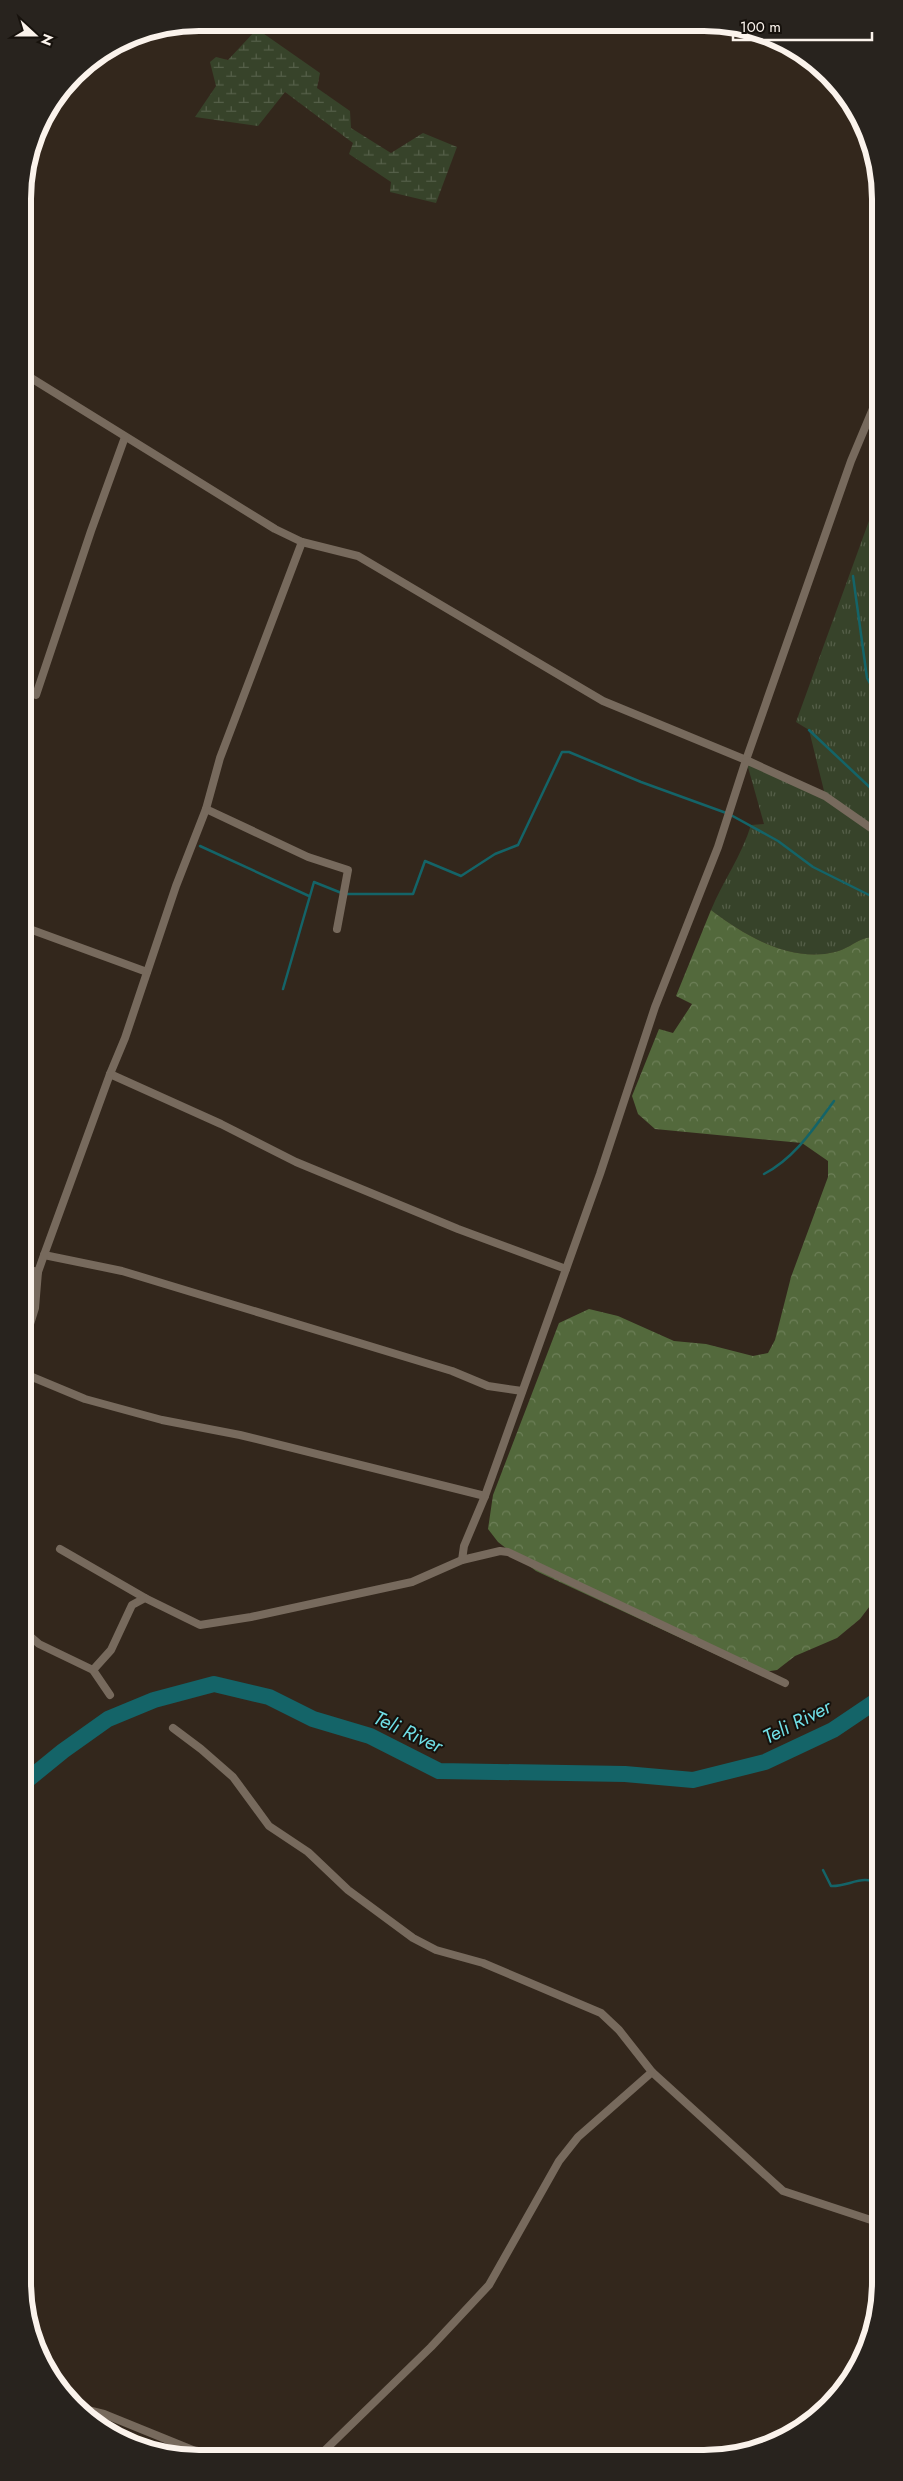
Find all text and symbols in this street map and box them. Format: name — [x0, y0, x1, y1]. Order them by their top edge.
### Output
north arrow — [10, 10, 60, 60]
scale bar — [733, 10, 872, 42]
text: 100 m — [740, 16, 781, 38]
text: N — [36, 31, 58, 48]
water label: Teli River — [758, 1692, 837, 1752]
water label: Teli River — [369, 1703, 449, 1761]

